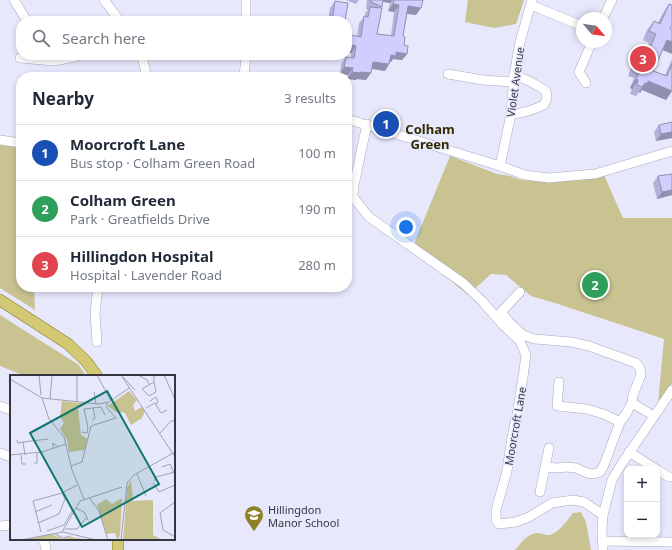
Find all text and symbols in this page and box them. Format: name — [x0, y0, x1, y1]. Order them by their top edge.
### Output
north arrow — [576, 12, 612, 48]
search box — [16, 16, 352, 60]
icon: search — [30, 27, 52, 49]
text: Search here — [62, 28, 145, 48]
pin: 3 — [630, 44, 656, 74]
street label: Violet Avenue — [503, 46, 527, 118]
text: Nearby — [32, 87, 94, 110]
text: 3 results — [284, 89, 336, 107]
pin: 1 — [373, 109, 399, 139]
district label: Colham Green — [405, 120, 455, 153]
text: Moorcroft Lane — [70, 134, 185, 154]
text: 1 — [41, 144, 49, 162]
text: 100 m — [298, 144, 336, 162]
text: Bus stop · Colham Green Road — [70, 154, 255, 172]
text: Colham Green — [70, 190, 176, 210]
text: 2 — [41, 200, 49, 218]
text: 190 m — [298, 200, 336, 218]
text: Park · Greatfields Drive — [70, 210, 210, 228]
your location — [396, 217, 416, 237]
text: Hillingdon Hospital — [70, 246, 213, 266]
text: 3 — [41, 256, 49, 274]
text: 280 m — [298, 256, 336, 274]
text: Hospital · Lavender Road — [70, 266, 222, 284]
pin: 2 — [582, 270, 608, 300]
inset map — [10, 375, 175, 540]
street label: Moorcroft Lane — [501, 386, 529, 466]
map controls — [624, 466, 660, 538]
button: + — [624, 466, 660, 502]
place label: Hillingdon Manor School — [268, 502, 339, 530]
button: − — [624, 502, 660, 538]
school or university icon: Hillingdon Manor School — [243, 504, 265, 532]

